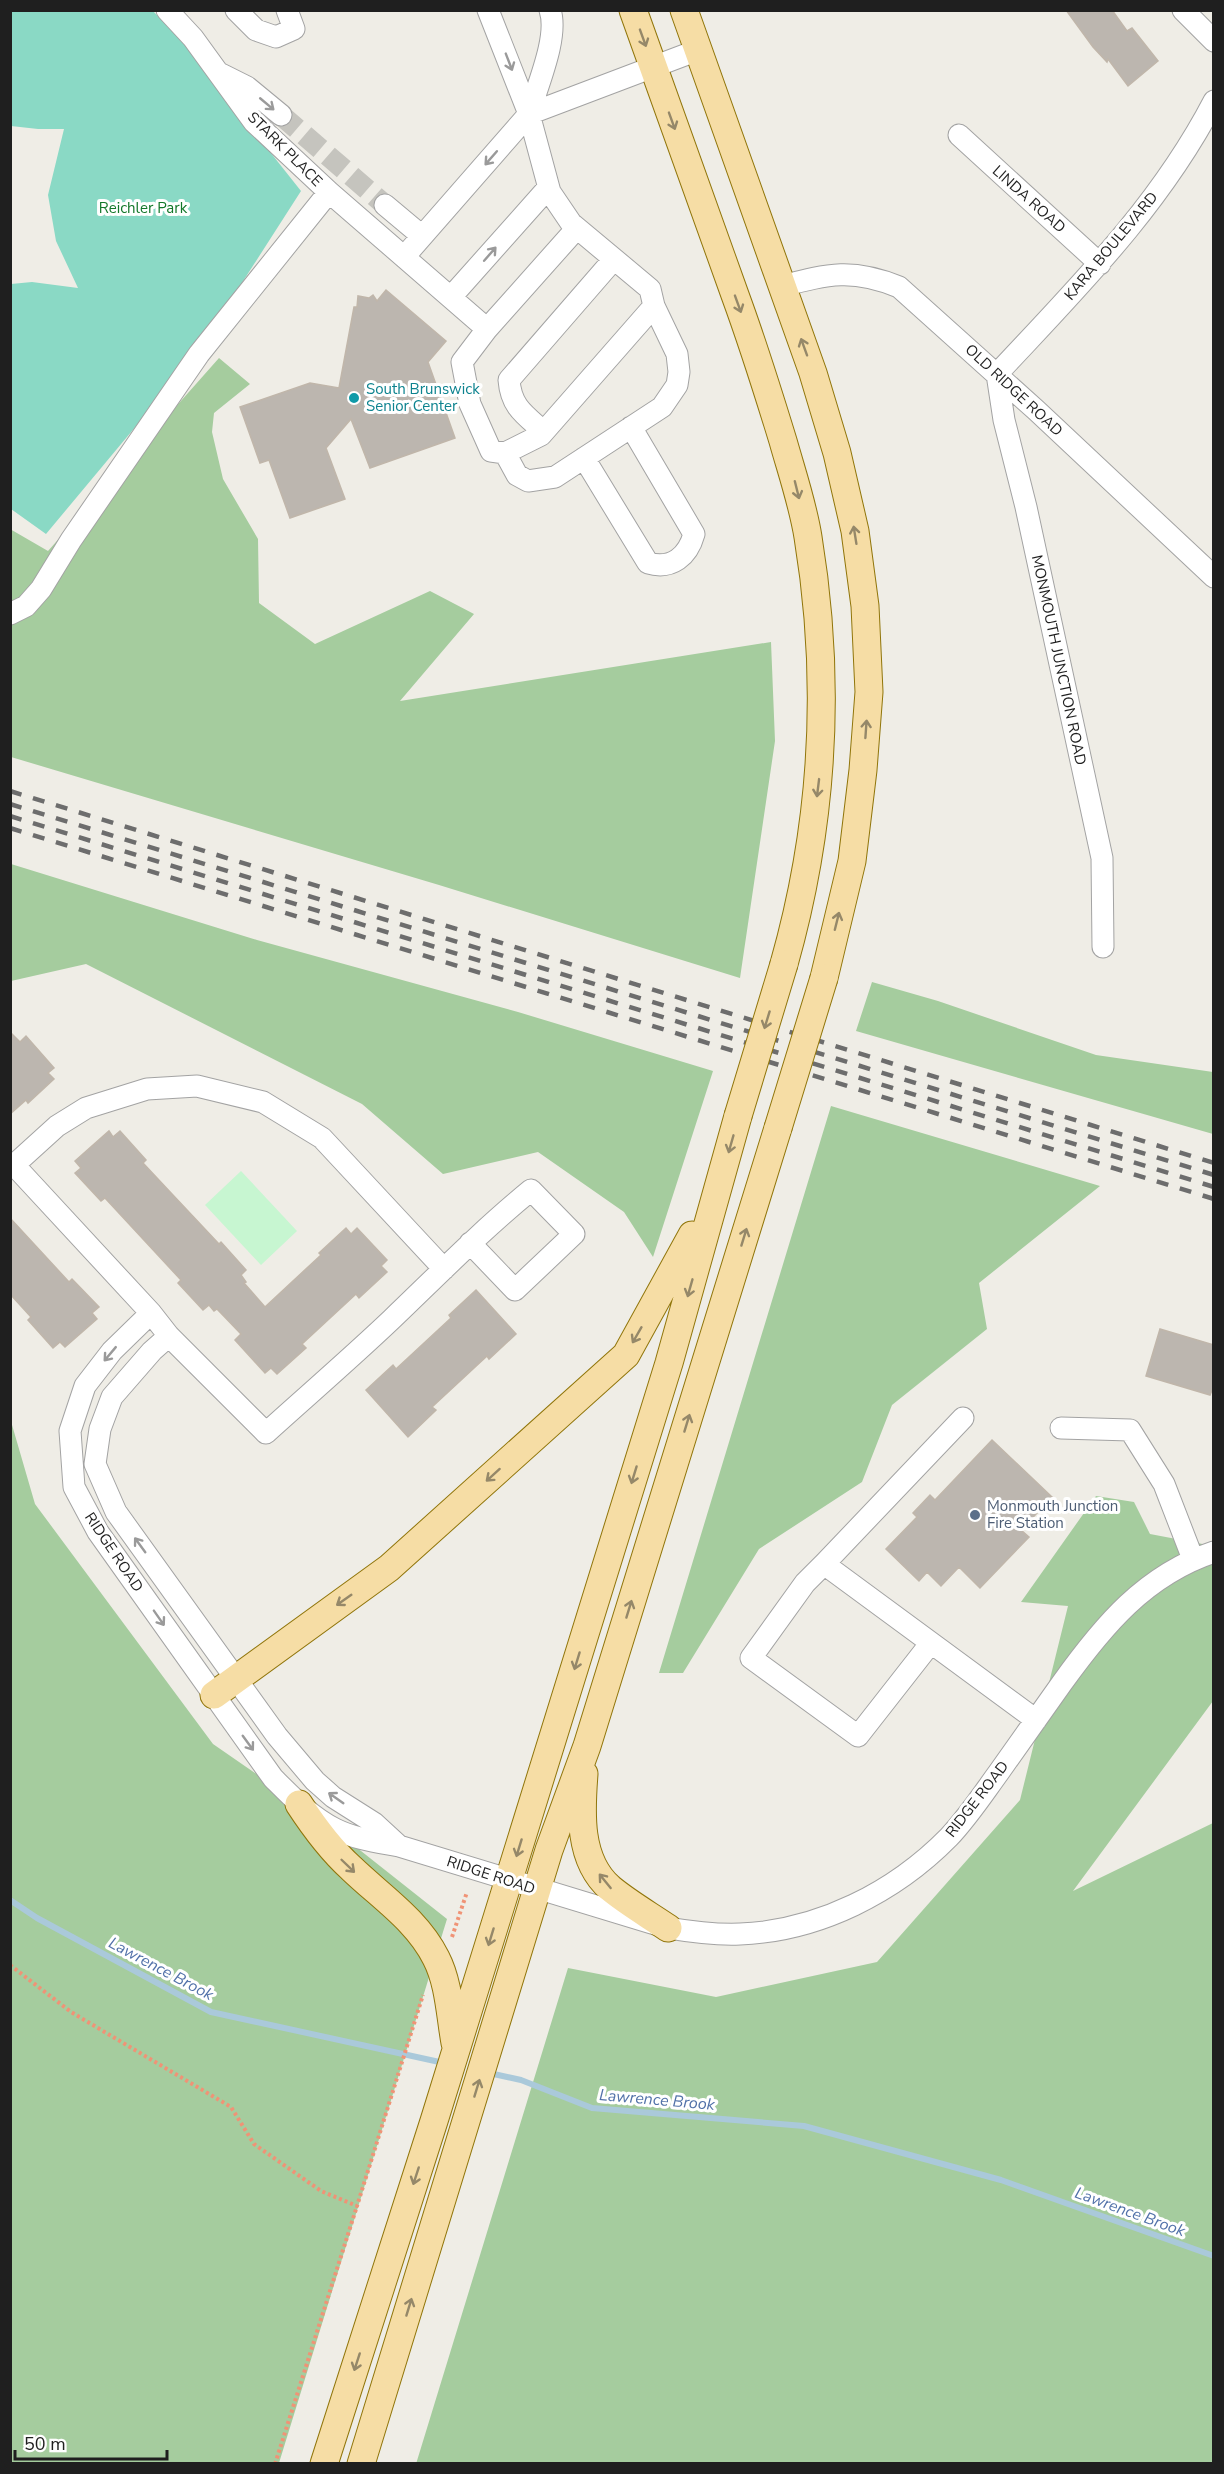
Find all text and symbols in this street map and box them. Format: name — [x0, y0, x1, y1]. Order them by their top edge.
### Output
one-way arrow — [638, 28, 649, 47]
one-way arrow — [504, 52, 515, 71]
one-way arrow — [259, 97, 274, 111]
street label: STARK PLACE — [243, 107, 327, 191]
one-way arrow — [668, 111, 679, 130]
one-way arrow — [484, 150, 497, 166]
street label: LINDA ROAD — [988, 161, 1070, 237]
street label: KARA BOULEVARD — [1060, 188, 1162, 304]
park label: Reichler Park — [99, 198, 188, 218]
one-way arrow — [483, 246, 497, 261]
one-way arrow — [734, 294, 745, 313]
one-way arrow — [797, 338, 808, 357]
street label: OLD RIDGE ROAD — [961, 340, 1067, 440]
place label: South Brunswick Senior Center — [366, 379, 480, 416]
marker: South Brunswick Senior Center — [347, 391, 361, 405]
one-way arrow — [791, 481, 803, 500]
one-way arrow — [849, 525, 860, 545]
street label: MONMOUTH JUNCTION ROAD — [1027, 553, 1091, 767]
one-way arrow — [861, 719, 872, 739]
one-way arrow — [813, 778, 824, 798]
one-way arrow — [832, 912, 844, 931]
one-way arrow — [761, 1010, 772, 1029]
one-way arrow — [724, 1134, 736, 1153]
one-way arrow — [740, 1228, 751, 1247]
one-way arrow — [684, 1278, 695, 1297]
one-way arrow — [631, 1326, 643, 1343]
one-way arrow — [103, 1346, 117, 1361]
one-way arrow — [682, 1414, 693, 1433]
one-way arrow — [628, 1465, 639, 1484]
one-way arrow — [486, 1468, 501, 1482]
place label: Monmouth Junction Fire Station — [987, 1496, 1118, 1533]
street label: RIDGE ROAD — [80, 1508, 148, 1596]
marker: Monmouth Junction Fire Station — [968, 1508, 982, 1522]
one-way arrow — [134, 1538, 146, 1554]
one-way arrow — [337, 1594, 353, 1606]
one-way arrow — [624, 1600, 635, 1619]
one-way arrow — [153, 1609, 165, 1625]
one-way arrow — [570, 1652, 581, 1671]
one-way arrow — [242, 1734, 254, 1750]
street label: RIDGE ROAD — [941, 1757, 1013, 1841]
one-way arrow — [328, 1792, 345, 1804]
one-way arrow — [513, 1838, 524, 1857]
street label: RIDGE ROAD — [444, 1851, 538, 1899]
one-way arrow — [341, 1858, 356, 1873]
one-way arrow — [598, 1873, 611, 1889]
one-way arrow — [485, 1927, 496, 1946]
water label: Lawrence Brook — [105, 1932, 218, 2006]
one-way arrow — [472, 2079, 483, 2098]
water label: Lawrence Brook — [598, 2084, 717, 2116]
one-way arrow — [410, 2166, 421, 2185]
water label: Lawrence Brook — [1072, 2182, 1189, 2242]
one-way arrow — [404, 2298, 415, 2317]
one-way arrow — [351, 2352, 362, 2371]
scale bar — [15, 2423, 166, 2461]
text: 50 m — [24, 2432, 66, 2456]

